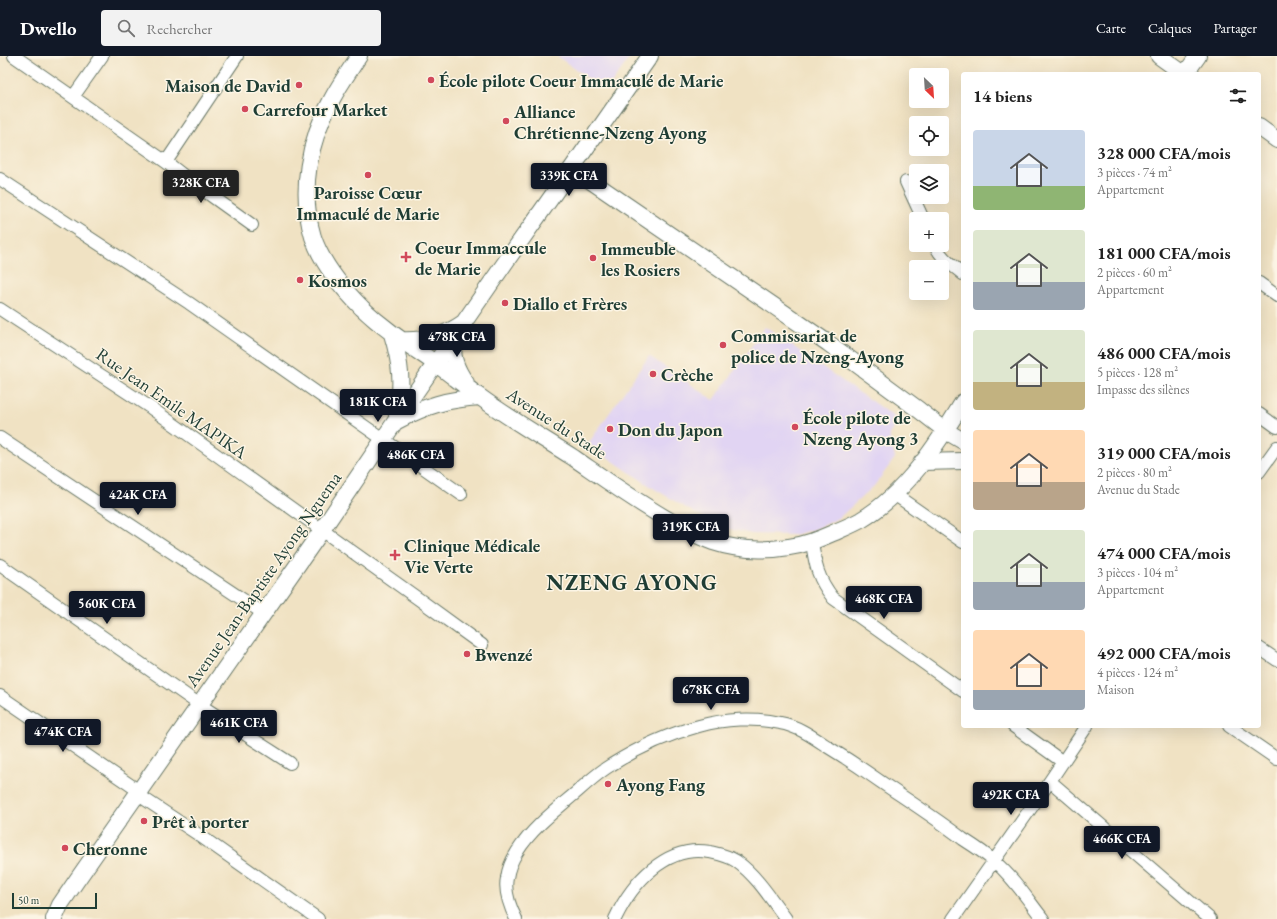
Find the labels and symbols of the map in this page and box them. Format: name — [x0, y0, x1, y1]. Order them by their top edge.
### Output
north arrow — [909, 68, 949, 108]
place label: École pilote Coeur Immaculé de Marie — [439, 69, 724, 92]
place label: Maison de David — [165, 74, 291, 97]
marker: École pilote Coeur Immaculé de Marie — [426, 75, 436, 85]
marker: Maison de David — [294, 80, 304, 90]
place label: Carrefour Market — [253, 98, 388, 121]
place label: Alliance Chrétienne-Nzeng Ayong — [513, 100, 707, 144]
marker: Carrefour Market — [240, 104, 250, 114]
marker: Alliance Chrétienne-Nzeng Ayong — [501, 116, 511, 126]
pin: 339K CFA — [528, 163, 610, 197]
pin: 328K CFA — [160, 170, 242, 204]
marker: Paroisse Cœur Immaculé de Marie — [363, 170, 373, 180]
place label: Paroisse Cœur Immaculé de Marie — [296, 181, 440, 225]
place label: Coeur Immaccule de Marie — [415, 236, 547, 280]
place label: Immeuble les Rosiers — [601, 237, 680, 281]
marker: Coeur Immaccule de Marie — [400, 251, 412, 263]
marker: Immeuble les Rosiers — [588, 253, 598, 263]
place label: Kosmos — [308, 269, 367, 292]
marker: Kosmos — [295, 275, 305, 285]
place label: Diallo et Frères — [513, 292, 627, 315]
marker: Diallo et Frères — [500, 298, 510, 308]
pin: 478K CFA — [416, 324, 498, 358]
place label: Commissariat de police de Nzeng-Ayong — [731, 324, 905, 368]
marker: Commissariat de police de Nzeng-Ayong — [718, 340, 728, 350]
street label: Rue Jean Emile MAPIKA — [92, 342, 252, 464]
place label: Crèche — [661, 363, 714, 386]
marker: Crèche — [648, 369, 658, 379]
street label: Avenue du Stade — [502, 382, 611, 464]
pin: 181K CFA — [337, 389, 419, 423]
place label: École pilote de Nzeng Ayong 3 — [803, 406, 918, 450]
place label: Don du Japon — [618, 418, 723, 441]
marker: École pilote de Nzeng Ayong 3 — [790, 422, 800, 432]
marker: Don du Japon — [605, 424, 615, 434]
pin: 486K CFA — [375, 442, 457, 476]
street label: Avenue Jean-Baptiste Ayong Nguema — [179, 466, 347, 692]
pin: 424K CFA — [97, 482, 179, 516]
pin: 319K CFA — [650, 514, 732, 548]
place label: Clinique Médicale Vie Verte — [404, 534, 541, 578]
marker: Clinique Médicale Vie Verte — [389, 549, 401, 561]
district label: NZENG AYONG — [546, 568, 718, 597]
pin: 468K CFA — [843, 586, 925, 620]
pin: 560K CFA — [66, 591, 148, 625]
place label: Bwenzé — [475, 643, 533, 666]
marker: Bwenzé — [462, 649, 472, 659]
pin: 678K CFA — [670, 677, 752, 711]
pin: 461K CFA — [198, 710, 280, 744]
pin: 474K CFA — [22, 719, 104, 753]
place label: Ayong Fang — [615, 773, 706, 796]
marker: Ayong Fang — [603, 779, 613, 789]
pin: 492K CFA — [970, 782, 1052, 816]
place label: Prêt à porter — [152, 810, 250, 833]
marker: Prêt à porter — [139, 816, 149, 826]
pin: 466K CFA — [1081, 826, 1163, 860]
place label: Cheronne — [73, 837, 148, 860]
marker: Cheronne — [60, 843, 70, 853]
scale bar — [12, 891, 97, 910]

